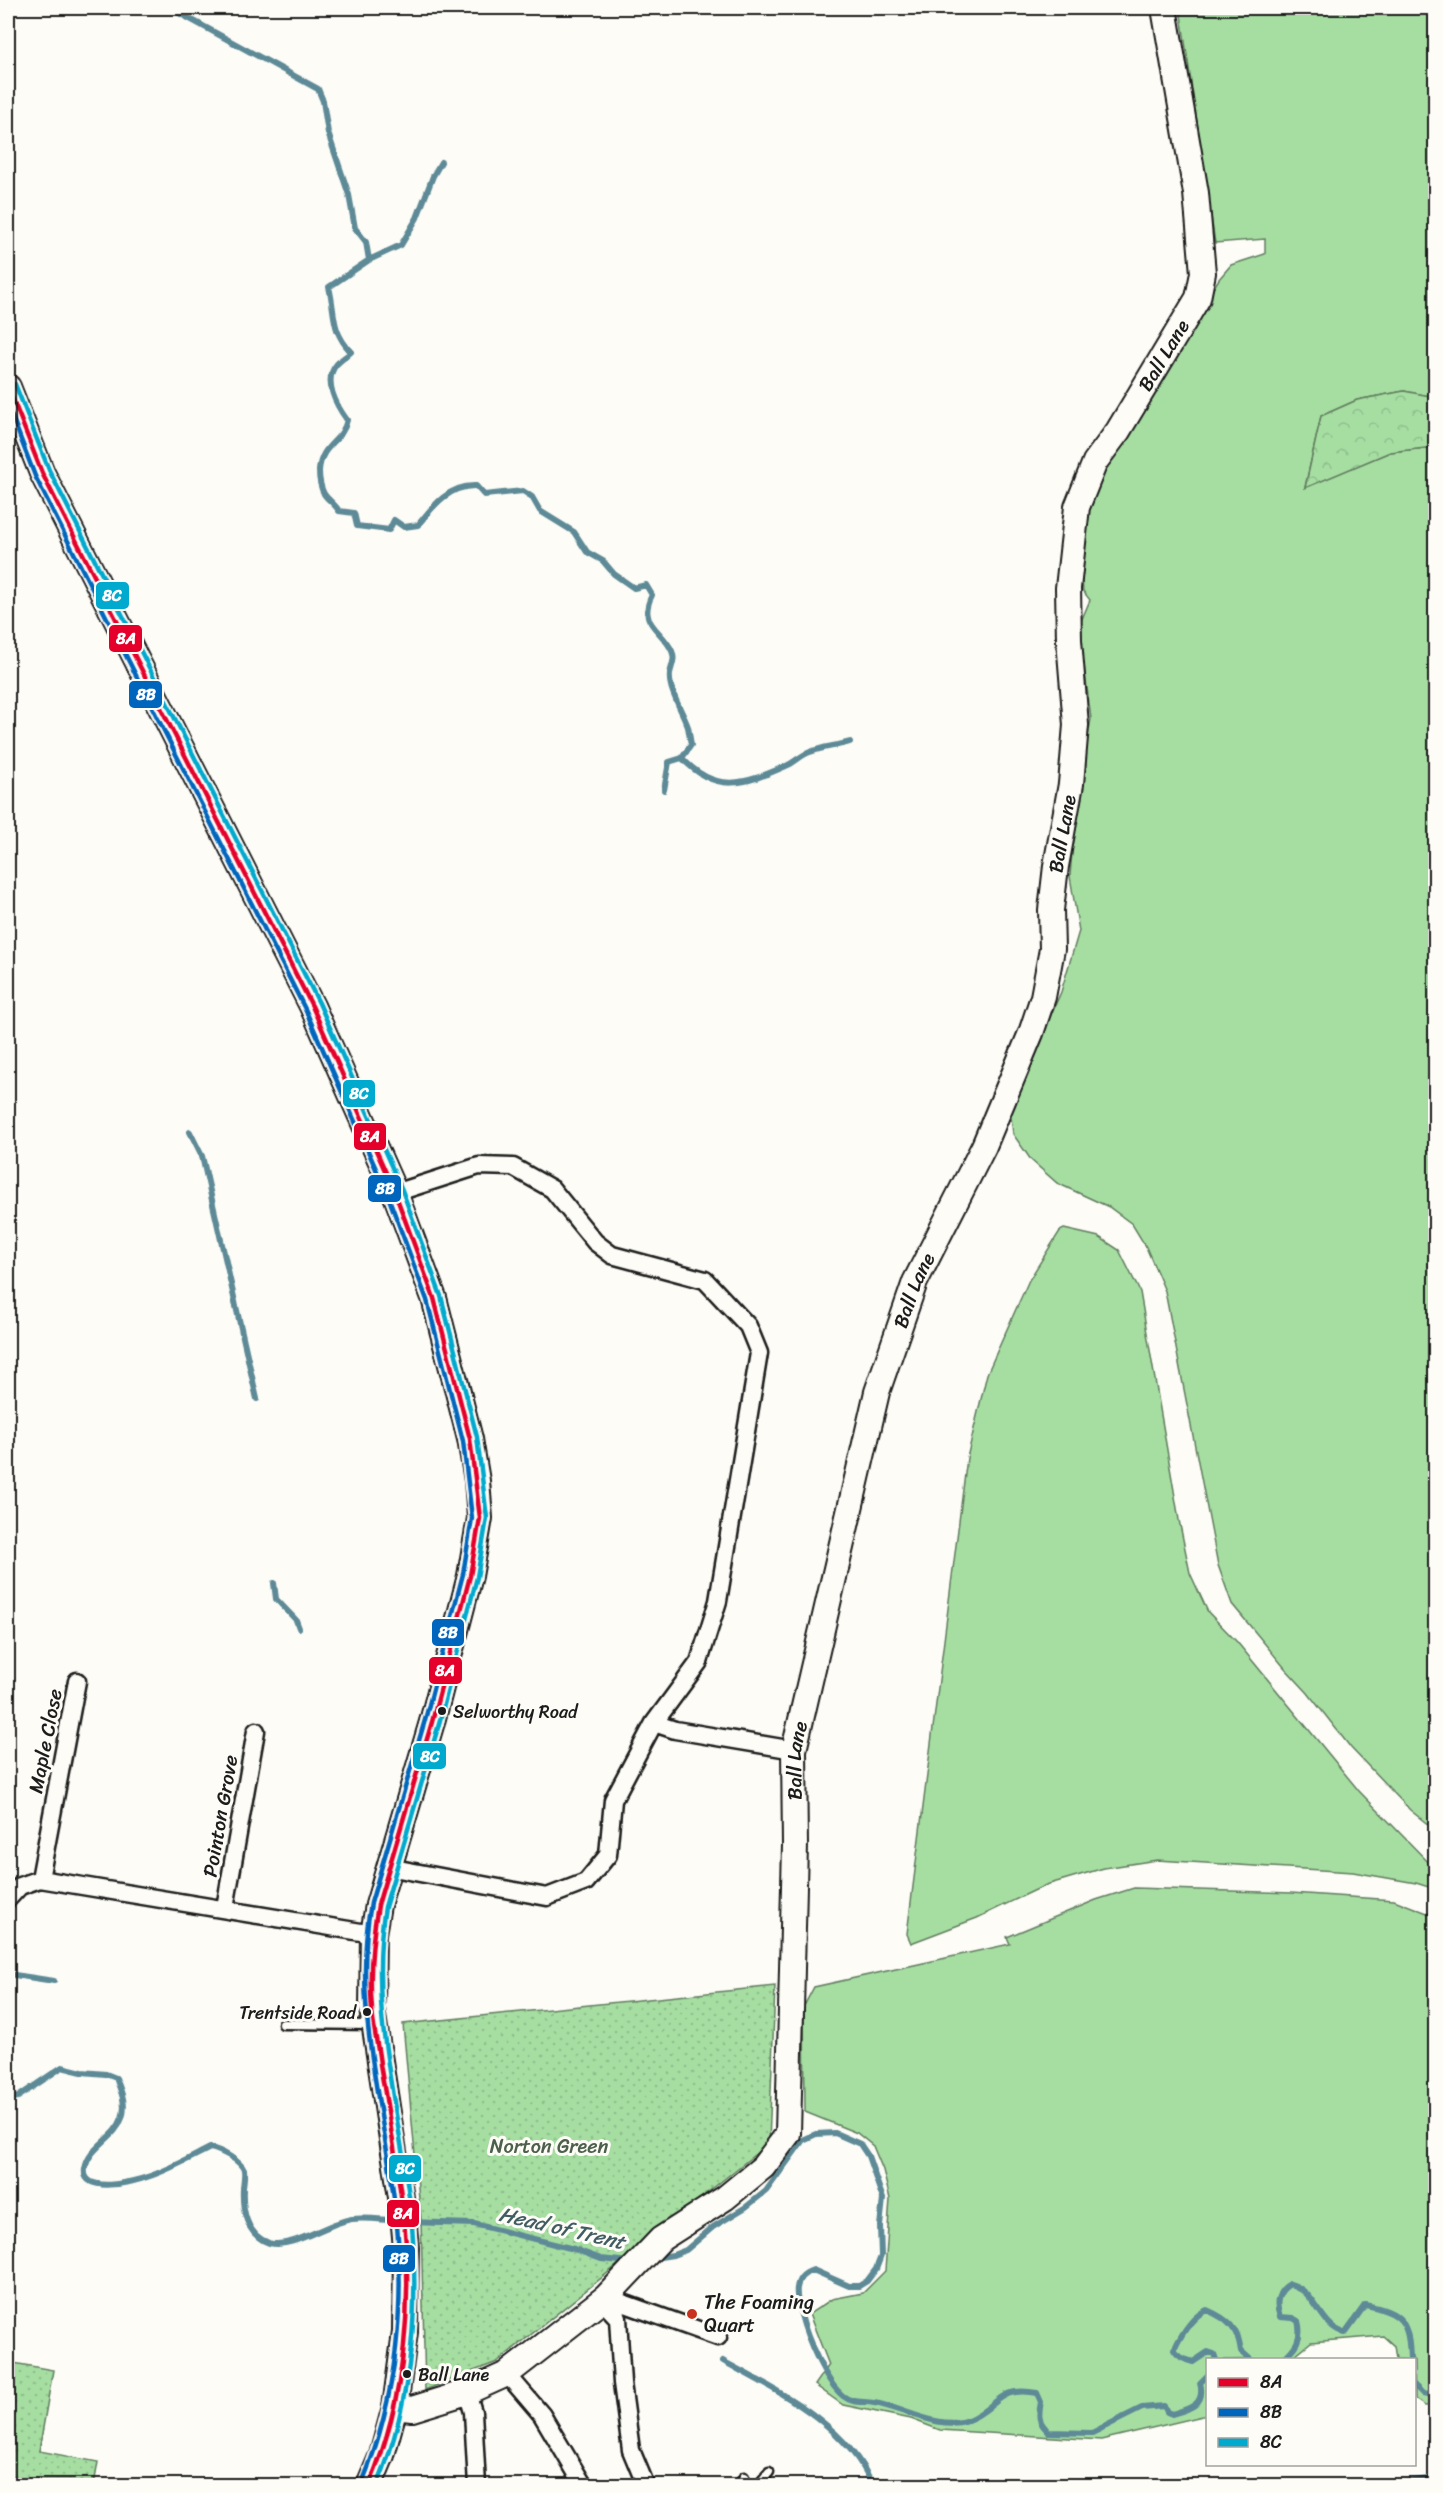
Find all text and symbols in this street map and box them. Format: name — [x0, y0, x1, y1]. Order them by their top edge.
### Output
street label: Ball Lane — [1129, 312, 1200, 399]
line badge: 8C — [95, 581, 130, 610]
text: 8C — [101, 581, 123, 610]
line badge: 8A — [108, 624, 143, 653]
text: 8A — [115, 624, 136, 653]
line badge: 8B — [128, 680, 163, 709]
text: 8B — [135, 680, 157, 709]
street label: Ball Lane — [1038, 791, 1087, 875]
line badge: 8C — [342, 1079, 376, 1108]
text: 8C — [348, 1079, 370, 1108]
line badge: 8A — [353, 1122, 387, 1151]
text: 8A — [359, 1122, 380, 1151]
line badge: 8B — [367, 1174, 402, 1203]
text: 8B — [374, 1174, 396, 1203]
street label: Ball Lane — [883, 1246, 945, 1333]
line badge: 8B — [431, 1618, 465, 1647]
text: 8B — [437, 1618, 459, 1647]
line badge: 8A — [428, 1656, 463, 1685]
text: 8A — [434, 1656, 455, 1685]
street label: Maple Close — [18, 1686, 73, 1796]
place label: Selworthy Road — [453, 1696, 579, 1728]
marker: Selworthy Road — [436, 1705, 448, 1717]
street label: Ball Lane — [777, 1717, 818, 1800]
line badge: 8C — [412, 1742, 447, 1770]
text: 8C — [419, 1742, 441, 1771]
street label: Pointon Grove — [193, 1752, 248, 1880]
place label: Trentside Road — [239, 1997, 357, 2029]
marker: Trentside Road — [361, 2006, 373, 2018]
park label: Norton Green — [490, 2129, 608, 2164]
line badge: 8C — [388, 2154, 422, 2183]
text: 8C — [394, 2154, 416, 2183]
water label: Head of Trent — [495, 2195, 631, 2262]
line badge: 8A — [386, 2199, 420, 2228]
text: 8A — [392, 2199, 413, 2228]
line badge: 8B — [382, 2244, 416, 2273]
text: 8B — [388, 2244, 410, 2273]
place label: The Foaming Quart — [704, 2285, 814, 2343]
marker: The Foaming Quart — [685, 2307, 699, 2321]
legend — [1206, 2358, 1416, 2466]
place label: Ball Lane — [418, 2359, 489, 2391]
text: 8A — [1260, 2366, 1283, 2398]
marker: Ball Lane — [401, 2368, 413, 2380]
text: 8B — [1260, 2396, 1282, 2428]
text: 8C — [1260, 2426, 1283, 2458]

